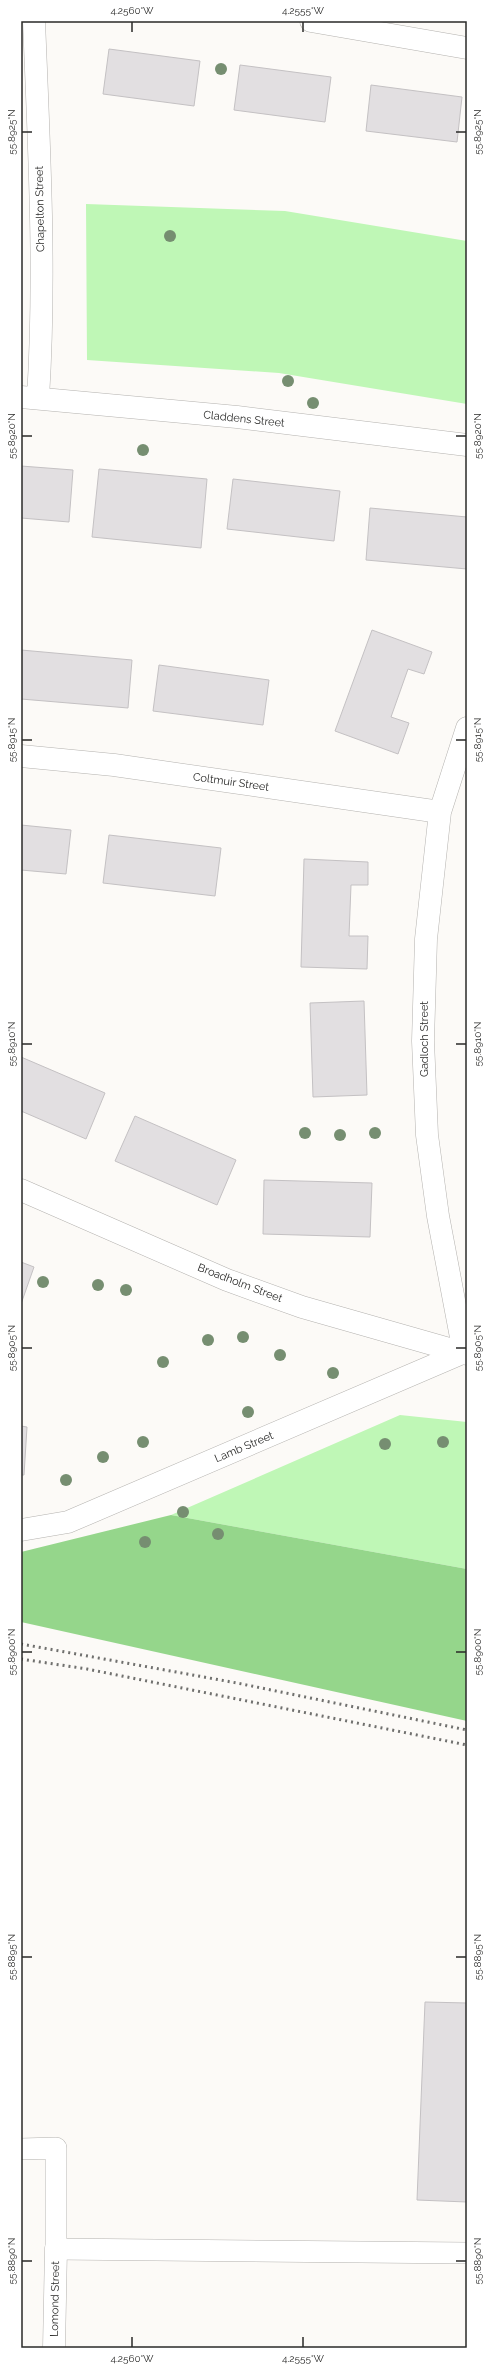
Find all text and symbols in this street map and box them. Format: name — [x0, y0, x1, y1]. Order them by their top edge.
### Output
text: 4.2560°W — [110, 5, 154, 16]
text: 4.2555°W — [282, 5, 325, 16]
text: 55.8925°N — [6, 109, 17, 155]
text: 55.8925°N — [472, 109, 483, 155]
street label: Chapelton Street — [33, 166, 47, 252]
street label: Claddens Street — [203, 408, 286, 430]
text: 55.8920°N — [6, 413, 17, 459]
text: 55.8920°N — [472, 413, 483, 459]
text: 55.8915°N — [6, 718, 17, 762]
text: 55.8915°N — [472, 718, 483, 762]
street label: Coltmuir Street — [192, 770, 270, 794]
street label: Gadloch Street — [418, 1001, 431, 1077]
text: 55.8910°N — [6, 1021, 17, 1067]
text: 55.8910°N — [472, 1021, 483, 1067]
street label: Broadholm Street — [196, 1261, 285, 1305]
text: 55.8905°N — [6, 1325, 17, 1371]
text: 55.8905°N — [472, 1325, 483, 1371]
street label: Lamb Street — [213, 1429, 276, 1465]
text: 55.8900°N — [6, 1629, 17, 1676]
text: 55.8900°N — [472, 1629, 483, 1676]
text: 55.8895°N — [6, 1934, 17, 1980]
text: 55.8895°N — [472, 1934, 483, 1980]
text: 55.8890°N — [6, 2238, 17, 2284]
text: 55.8890°N — [472, 2238, 483, 2284]
street label: Lomond Street — [48, 2261, 62, 2337]
text: 4.2560°W — [110, 2353, 154, 2364]
text: 4.2555°W — [282, 2353, 325, 2364]

